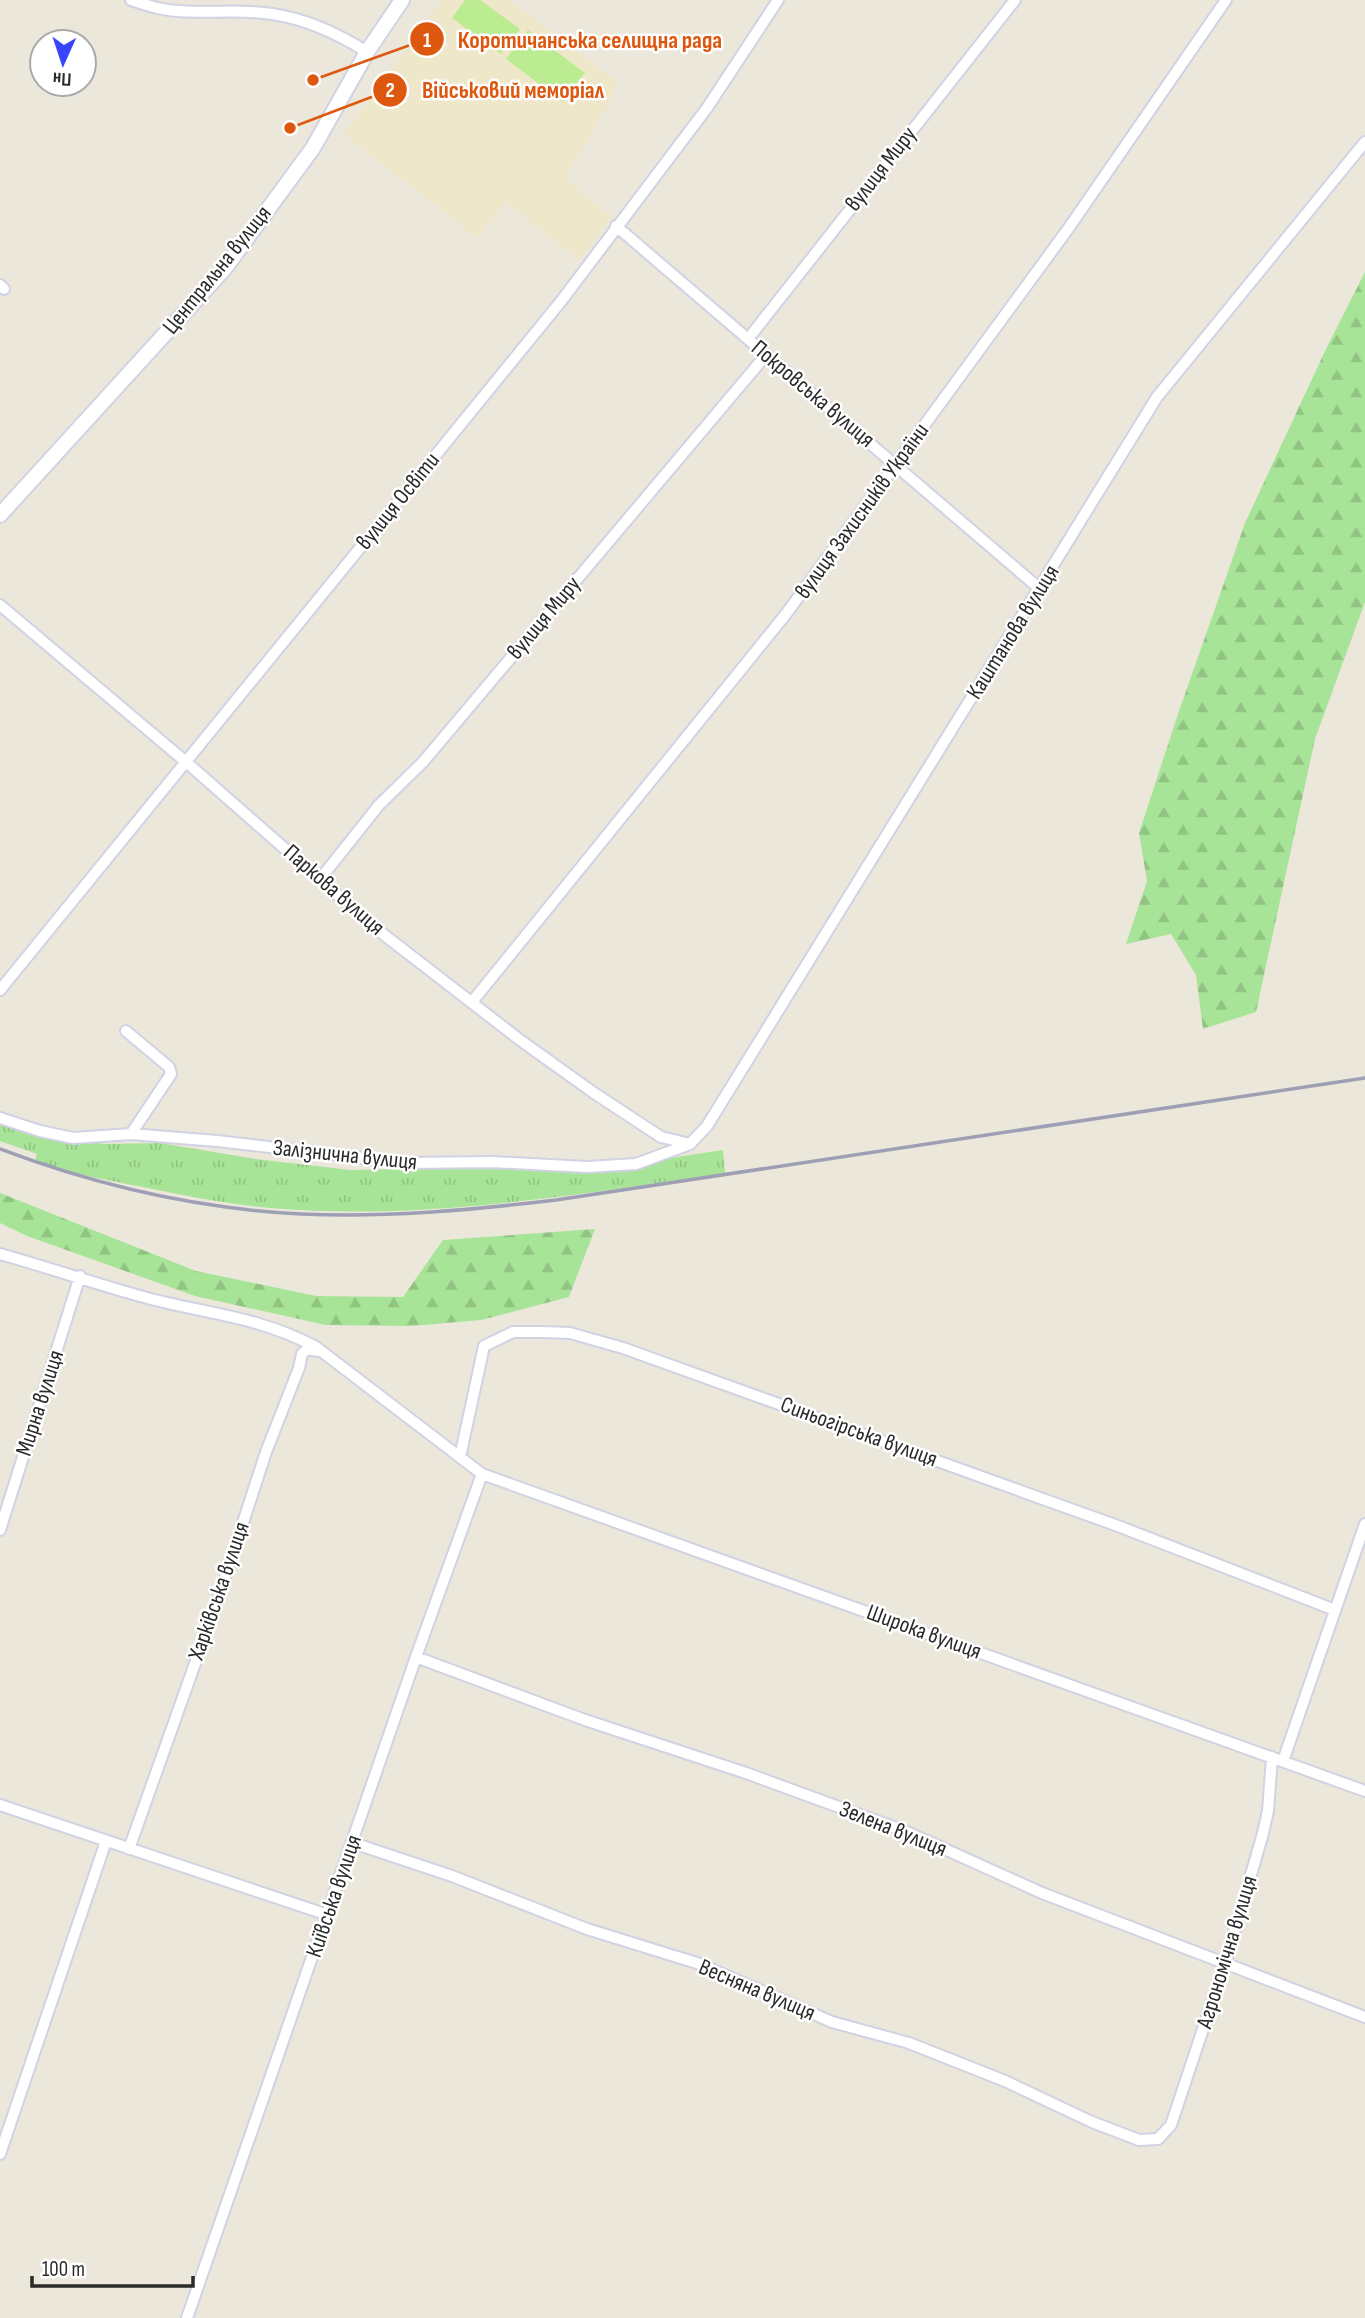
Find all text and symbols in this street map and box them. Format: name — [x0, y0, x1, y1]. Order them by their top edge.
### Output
callout: Коротичанська селищна рада — [409, 17, 737, 62]
text: Коротичанська селищна рада — [458, 26, 722, 55]
north arrow — [28, 28, 98, 98]
text: 1 — [423, 28, 431, 53]
text: Пн — [52, 67, 72, 90]
callout: Військовий меморіал — [373, 67, 618, 112]
text: Військовий меморіал — [422, 76, 605, 105]
text: 2 — [385, 78, 395, 103]
street label: вулиця Миру — [839, 121, 923, 217]
street label: Центральна вулиця — [157, 200, 277, 340]
street label: Покровська вулиця — [746, 334, 880, 454]
street label: вулиця Захисників України — [789, 418, 935, 604]
street label: вулиця Освіти — [350, 447, 446, 555]
street label: Каштанова вулиця — [961, 560, 1065, 704]
street label: вулиця Миру — [501, 571, 587, 665]
street label: Паркова вулиця — [278, 839, 390, 941]
street label: Залізнична вулиця — [271, 1134, 419, 1176]
street label: Мирна вулиця — [10, 1347, 70, 1459]
street label: Синьогірська вулиця — [777, 1391, 941, 1473]
street label: Харківська вулиця — [182, 1518, 256, 1665]
street label: Широка вулиця — [863, 1598, 985, 1666]
street label: Зелена вулиця — [835, 1795, 951, 1863]
street label: Київська вулиця — [300, 1831, 368, 1961]
street label: Агрономічна вулиця — [1190, 1872, 1264, 2033]
street label: Весняна вулиця — [695, 1953, 819, 2027]
scale bar — [32, 2244, 192, 2288]
text: 100 m — [42, 2257, 85, 2282]

